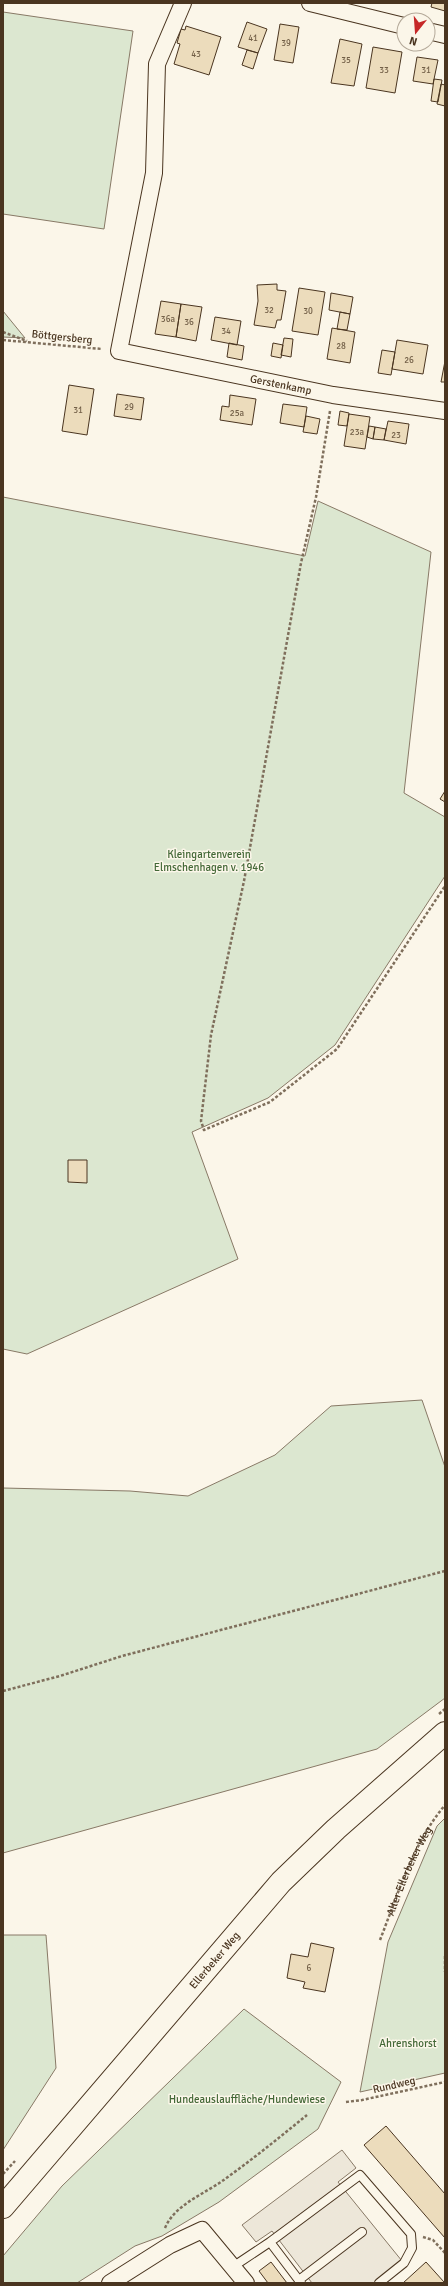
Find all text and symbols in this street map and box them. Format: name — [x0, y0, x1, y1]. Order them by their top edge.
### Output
north arrow — [396, 12, 436, 52]
house number: 41 — [248, 33, 258, 44]
text: N — [408, 34, 419, 48]
house number: 39 — [281, 38, 291, 49]
house number: 43 — [191, 49, 201, 60]
house number: 35 — [341, 55, 351, 66]
house number: 33 — [379, 65, 389, 76]
house number: 31 — [421, 65, 431, 76]
house number: 32 — [264, 305, 274, 316]
house number: 30 — [303, 306, 313, 317]
house number: 36a — [161, 314, 176, 325]
house number: 36 — [184, 317, 194, 328]
house number: 34 — [221, 326, 231, 337]
street label: Böttgersberg — [31, 327, 93, 347]
house number: 28 — [336, 341, 346, 352]
house number: 26 — [404, 355, 414, 366]
street label: Gerstenkamp — [249, 372, 313, 397]
house number: 29 — [124, 402, 134, 413]
house number: 31 — [73, 405, 83, 416]
house number: 25a — [230, 408, 245, 419]
house number: 23a — [350, 427, 365, 438]
house number: 23 — [391, 430, 401, 441]
park label: Kleingartenverein Elmschenhagen v. 1946 — [154, 848, 264, 874]
street label: Alter Ellerbeker Weg — [383, 1824, 435, 1917]
street label: Ellerbeker Weg — [186, 1929, 242, 1991]
house number: 6 — [307, 1963, 312, 1974]
park label: Ahrenshorst — [379, 2037, 437, 2050]
street label: Rundweg — [371, 2074, 417, 2096]
park label: Hundeauslauffläche/Hundewiese — [169, 2093, 325, 2106]

